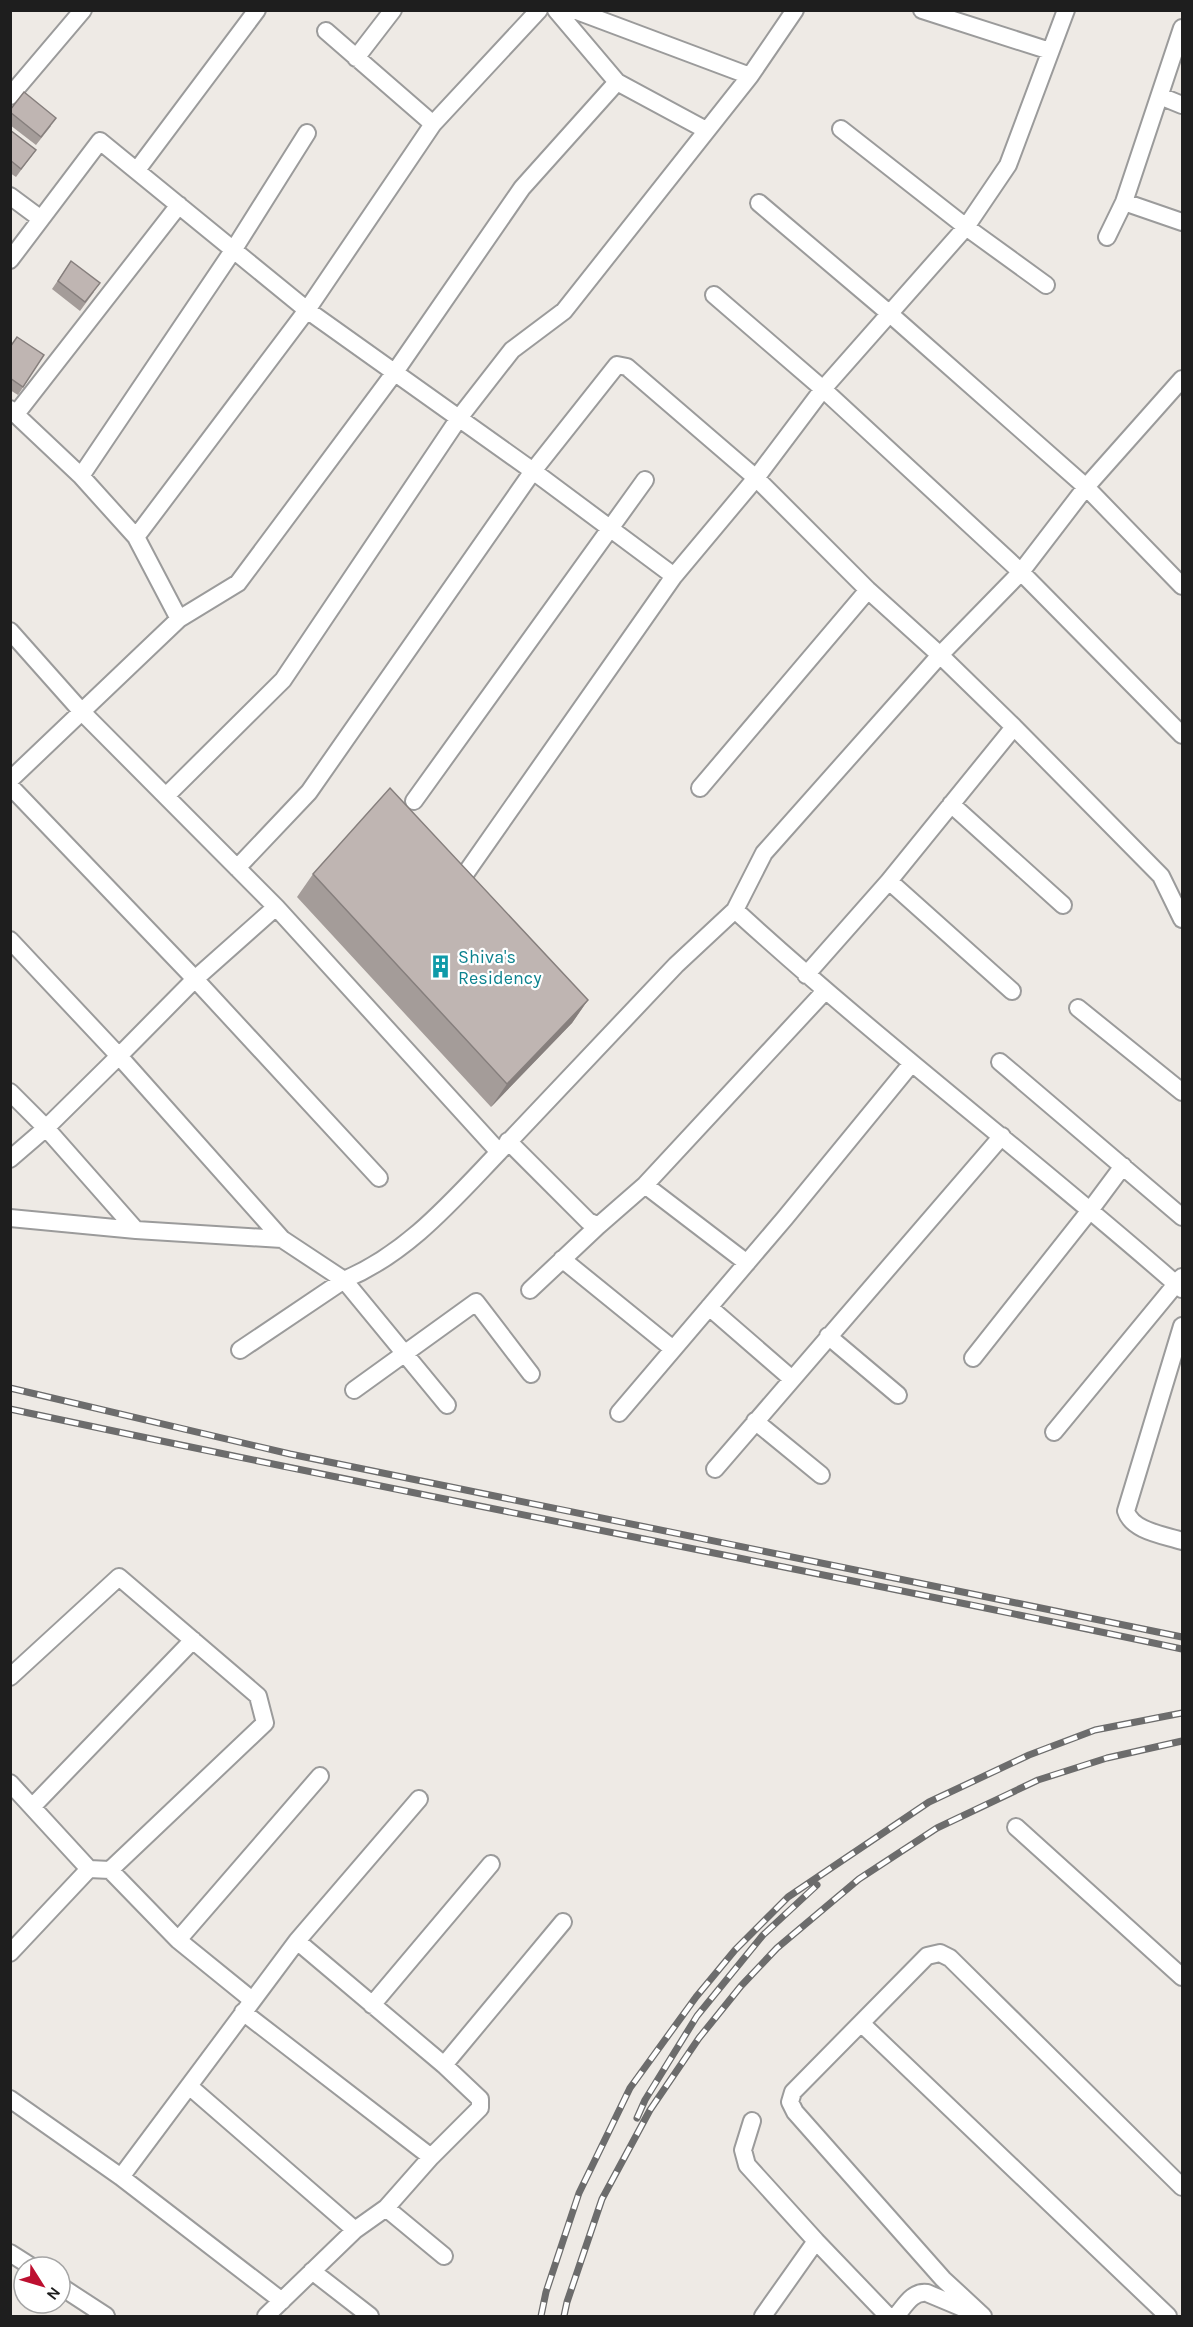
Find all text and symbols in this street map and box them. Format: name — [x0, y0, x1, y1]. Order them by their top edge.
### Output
place label: Shiva's Residency — [458, 946, 542, 989]
building icon: Shiva's Residency — [427, 954, 453, 980]
north arrow — [12, 2255, 72, 2315]
text: N — [43, 2283, 65, 2304]

